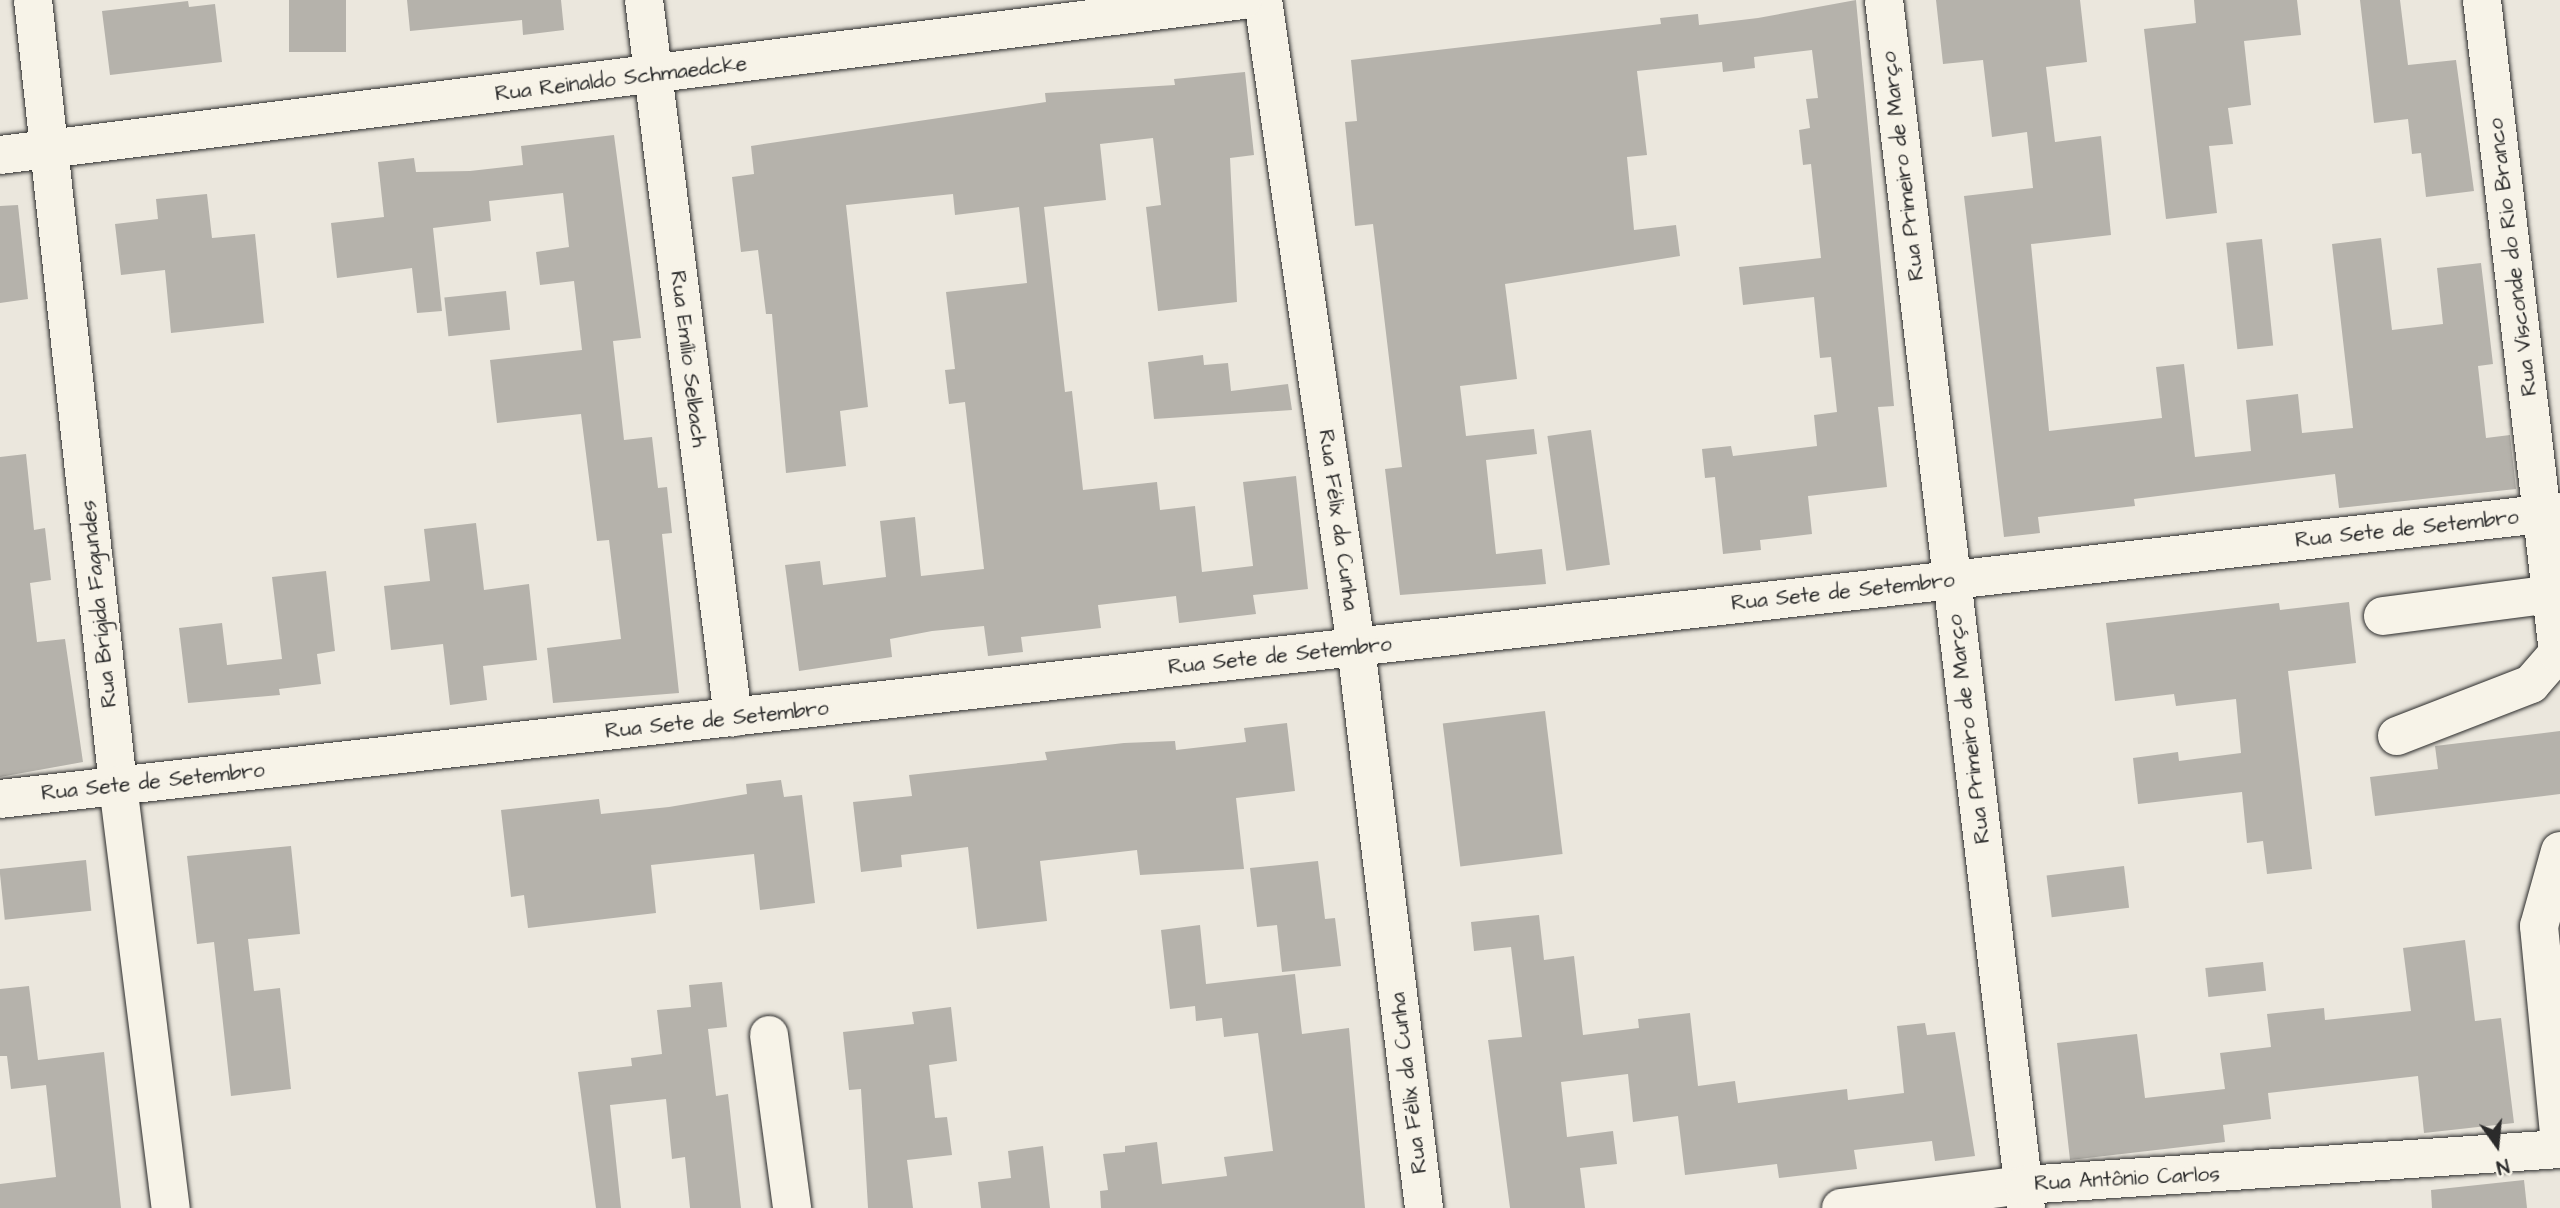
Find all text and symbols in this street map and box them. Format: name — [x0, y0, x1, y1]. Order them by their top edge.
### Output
street label: Rua Primeiro de Março — [1876, 50, 1930, 282]
street label: Rua Reinaldo Schmaedcke — [494, 51, 748, 107]
street label: Rua Visconde do Rio Branco — [2483, 117, 2543, 397]
street label: Rua Emílio Selbach — [665, 269, 711, 449]
street label: Rua Félix da Cunha — [1313, 428, 1363, 612]
street label: Rua Brígida Fagundes — [76, 499, 122, 709]
street label: Rua Sete de Setembro — [2294, 505, 2520, 553]
street label: Rua Sete de Setembro — [1730, 568, 1956, 616]
street label: Rua Primeiro de Março — [1942, 613, 1996, 845]
street label: Rua Sete de Setembro — [1167, 632, 1393, 680]
street label: Rua Sete de Setembro — [604, 696, 830, 744]
street label: Rua Sete de Setembro — [40, 758, 266, 806]
street label: Rua Félix da Cunha — [1385, 991, 1433, 1175]
north arrow — [2462, 1110, 2532, 1180]
text: N — [2493, 1151, 2512, 1180]
street label: Rua Antônio Carlos — [2034, 1162, 2220, 1196]

